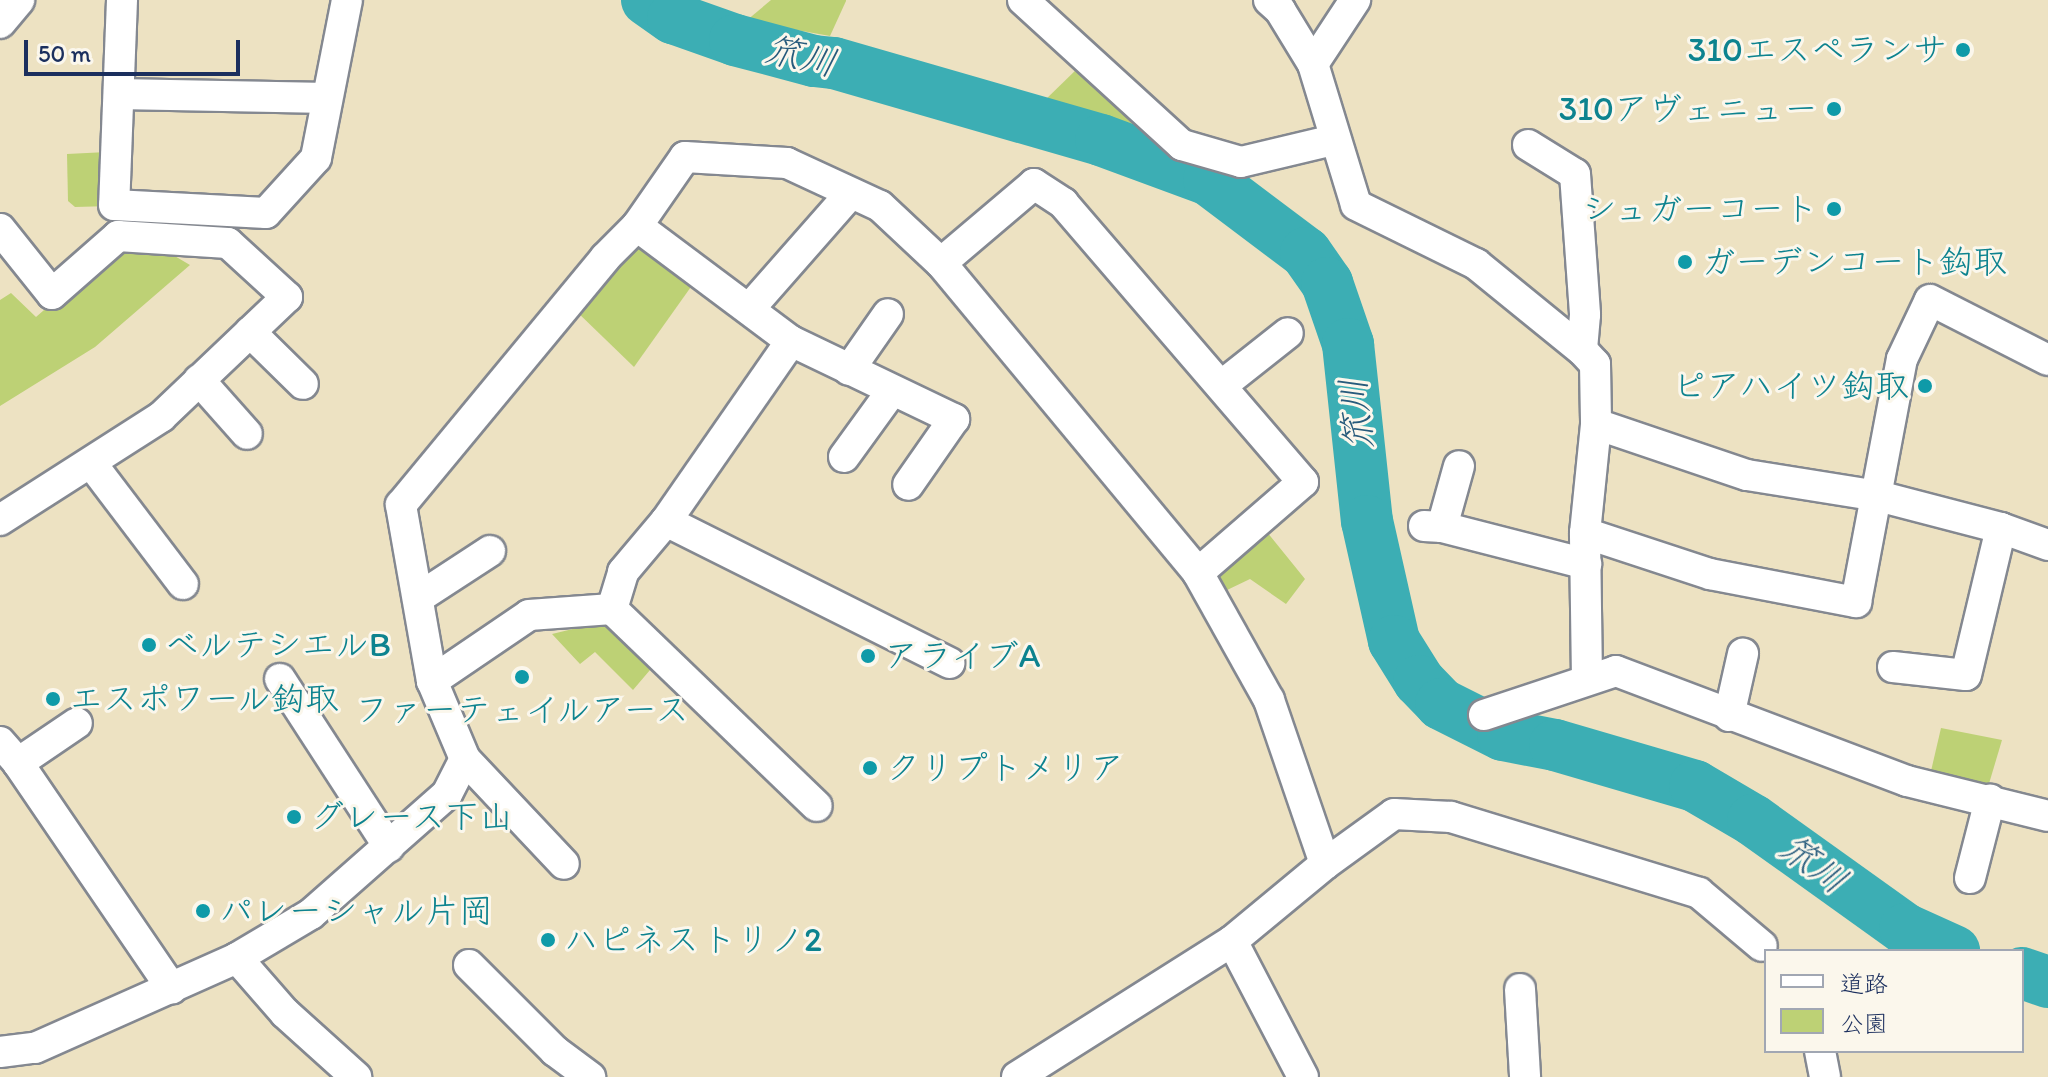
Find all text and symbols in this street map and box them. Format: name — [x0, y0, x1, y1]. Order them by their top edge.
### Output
scale bar — [28, 24, 244, 74]
water label: 笊川 — [761, 27, 841, 85]
place label: 310エスペランサ — [1688, 30, 1947, 70]
text: 50 m — [38, 39, 91, 68]
marker: 310エスペランサ — [1954, 41, 1972, 59]
place label: 310アヴェニュー — [1559, 89, 1818, 129]
marker: 310アヴェニュー — [1825, 100, 1843, 118]
place label: シュガーコート — [1580, 189, 1818, 229]
marker: シュガーコート — [1825, 200, 1843, 218]
place label: ガーデンコート鈎取 — [1701, 242, 2007, 282]
marker: ガーデンコート鈎取 — [1676, 253, 1694, 271]
place label: ピアハイツ鈎取 — [1671, 366, 1909, 406]
water label: 笊川 — [1331, 376, 1381, 452]
marker: ピアハイツ鈎取 — [1916, 377, 1934, 395]
place label: ベルテシエルB — [165, 625, 391, 665]
marker: ベルテシエルB — [140, 636, 158, 654]
place label: アライブA — [884, 636, 1042, 676]
marker: アライブA — [859, 647, 877, 665]
marker: ファーテェイルアース — [513, 668, 531, 686]
place label: エスポワール鈎取 — [69, 679, 341, 719]
marker: エスポワール鈎取 — [44, 690, 62, 708]
place label: ファーテェイルアース — [353, 690, 691, 730]
place label: クリプトメリア — [886, 748, 1124, 788]
marker: クリプトメリア — [861, 759, 879, 777]
place label: グレース下山 — [310, 797, 515, 837]
marker: グレース下山 — [285, 808, 303, 826]
water label: 笊川 — [1772, 825, 1856, 903]
place label: パレーシャル片岡 — [219, 891, 492, 931]
marker: パレーシャル片岡 — [194, 902, 212, 920]
place label: ハピネストリノ2 — [564, 920, 820, 960]
marker: ハピネストリノ2 — [539, 931, 557, 949]
legend — [1764, 949, 2024, 1053]
text: 道路 — [1840, 969, 1888, 998]
text: 公園 — [1840, 1009, 1888, 1038]

